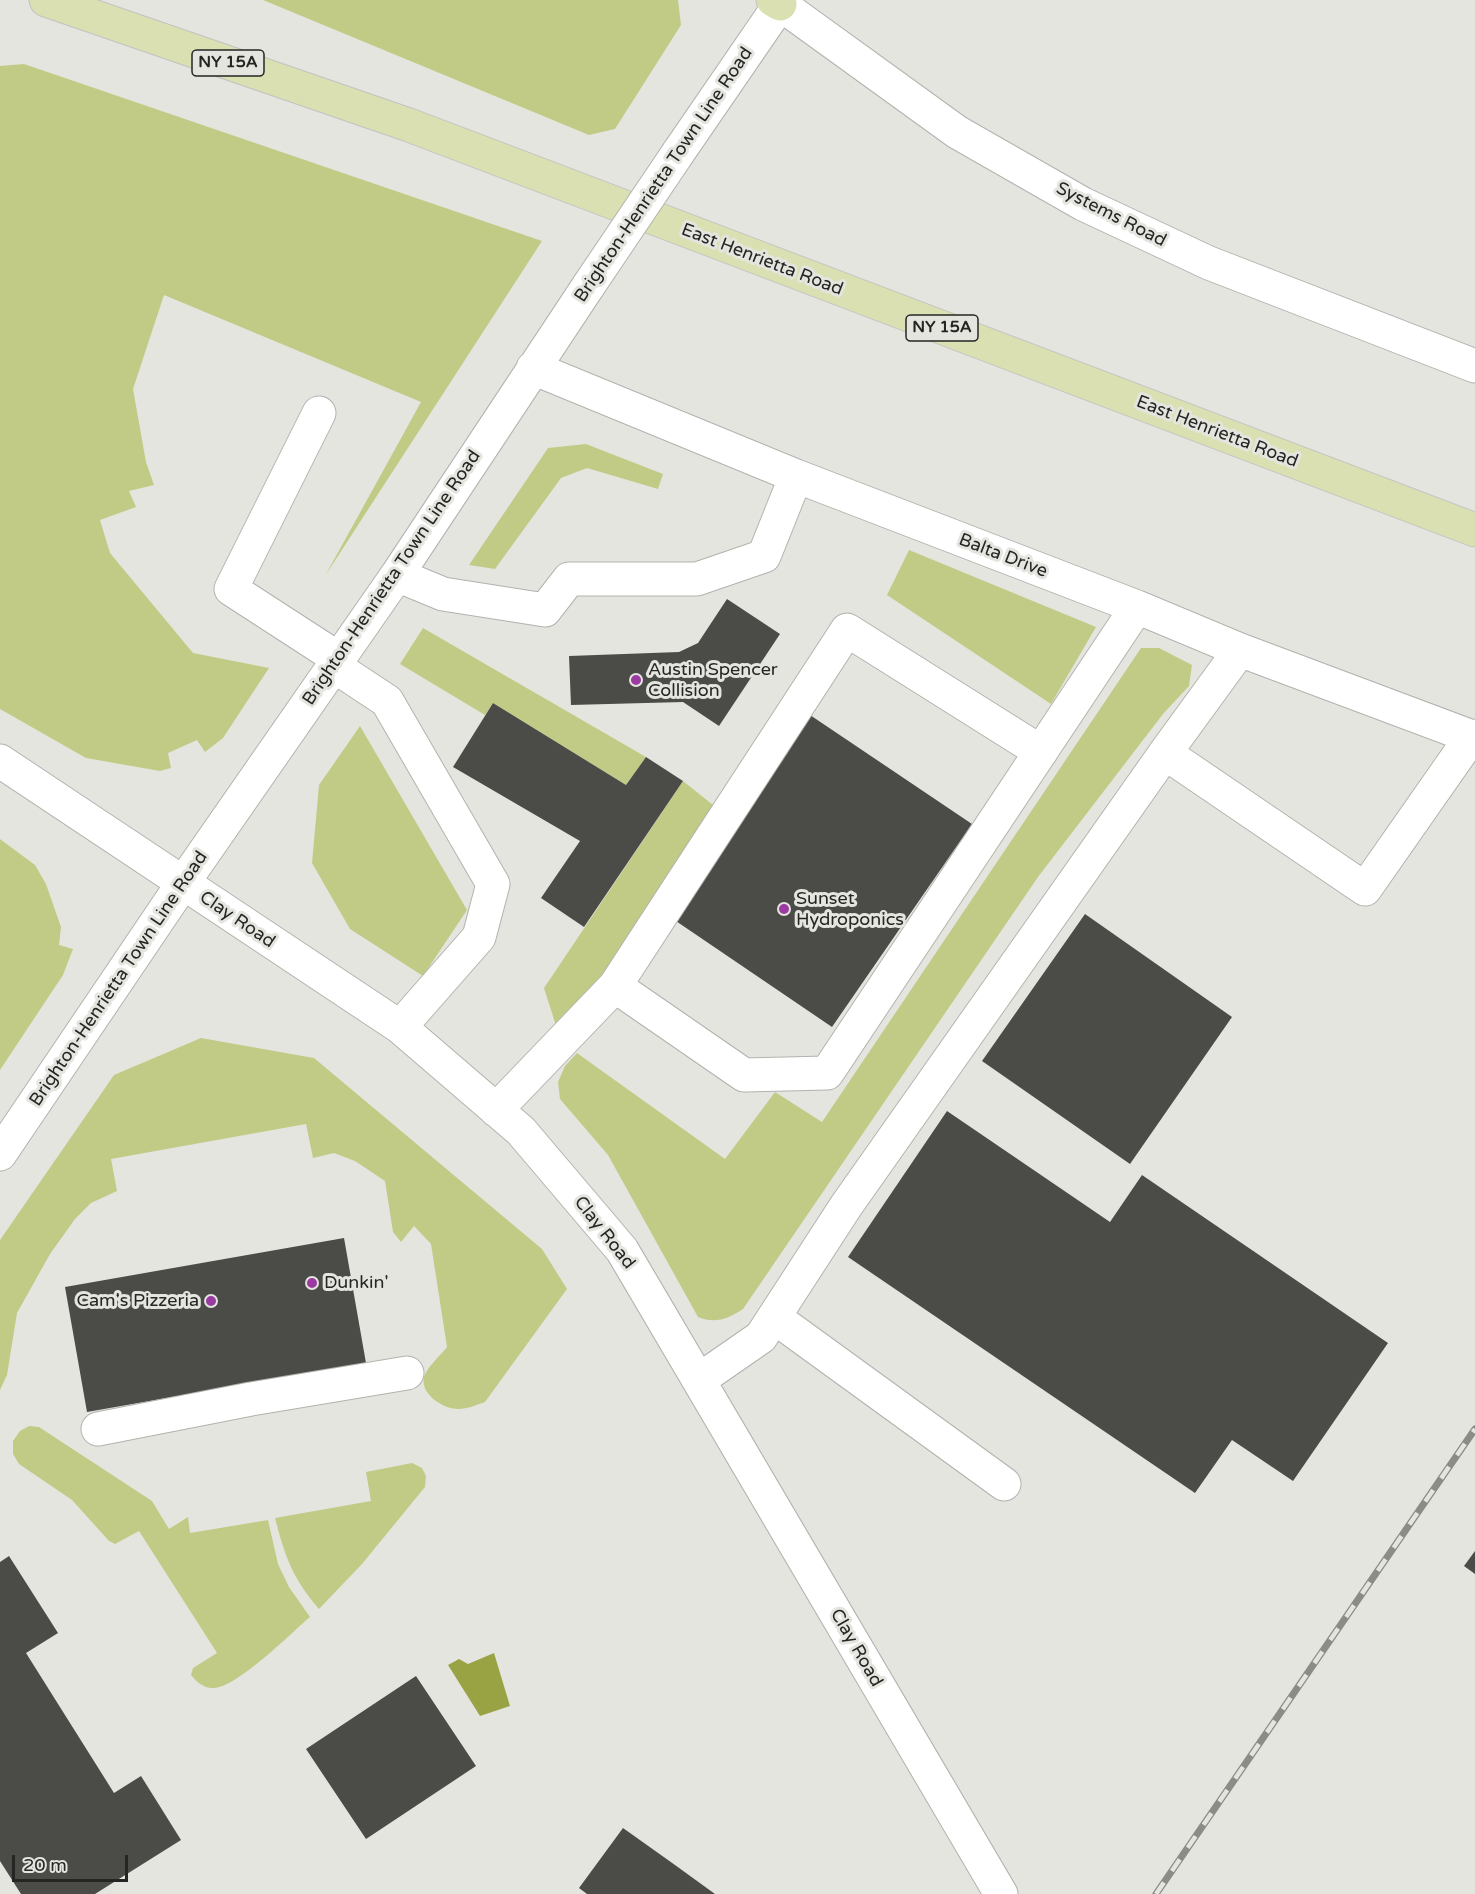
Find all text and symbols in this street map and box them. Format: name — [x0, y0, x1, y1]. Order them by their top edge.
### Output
street label: Brighton-Henrietta Town Line Road — [570, 43, 758, 307]
road number: NY 15A — [192, 50, 264, 76]
street label: Systems Road — [1052, 178, 1170, 252]
street label: East Henrietta Road — [678, 219, 846, 301]
road number: NY 15A — [906, 315, 978, 341]
street label: East Henrietta Road — [1133, 391, 1301, 473]
street label: Brighton-Henrietta Town Line Road — [298, 446, 486, 710]
street label: Balta Drive — [956, 529, 1050, 583]
place label: Austin Spencer Collision — [648, 659, 778, 702]
marker: Austin Spencer Collision — [629, 673, 643, 687]
street label: Brighton-Henrietta Town Line Road — [25, 847, 213, 1111]
street label: Clay Road — [195, 887, 279, 953]
place label: Sunset Hydroponics — [796, 888, 904, 930]
marker: Sunset Hydroponics — [777, 902, 791, 916]
street label: Clay Road — [569, 1192, 639, 1274]
place label: Dunkin' — [324, 1272, 389, 1294]
marker: Dunkin' — [305, 1276, 319, 1290]
place label: Cam's Pizzeria — [76, 1290, 199, 1312]
marker: Cam's Pizzeria — [204, 1294, 218, 1308]
street label: Clay Road — [825, 1605, 887, 1691]
scale bar — [15, 1843, 130, 1881]
text: 20 m — [23, 1854, 67, 1876]

